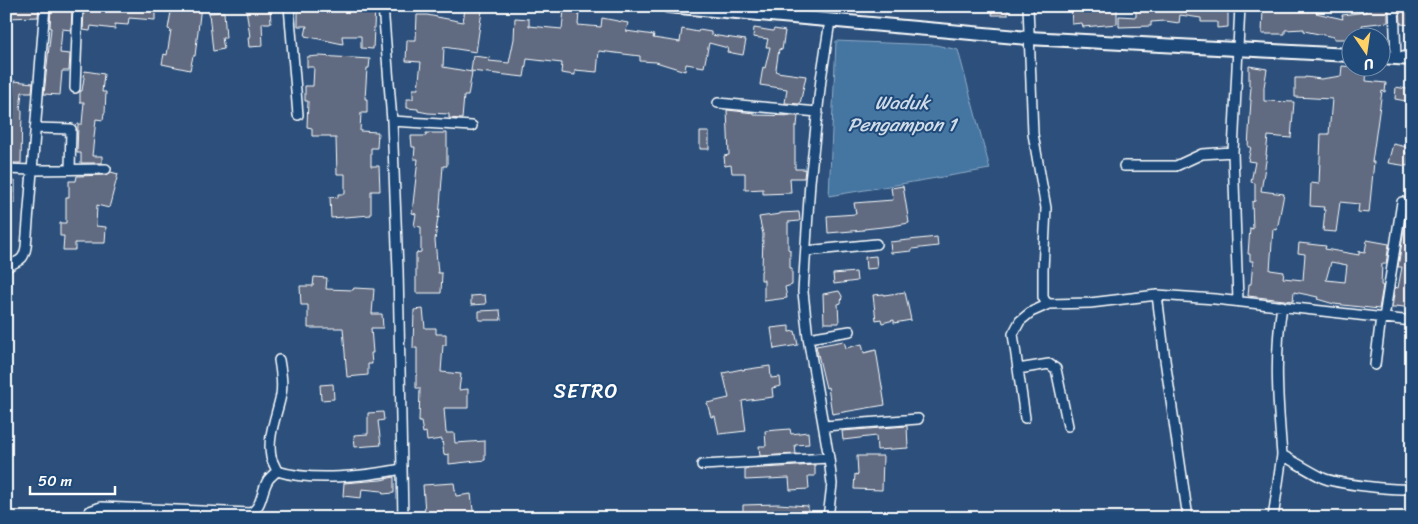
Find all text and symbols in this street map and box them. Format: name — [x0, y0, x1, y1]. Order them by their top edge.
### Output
north arrow — [1340, 28, 1390, 78]
text: U — [1361, 51, 1376, 78]
water label: Waduk Pengampon 1 — [848, 86, 959, 141]
district label: SETRO — [554, 374, 618, 409]
scale bar — [30, 464, 115, 496]
text: 50 m — [38, 468, 73, 494]

